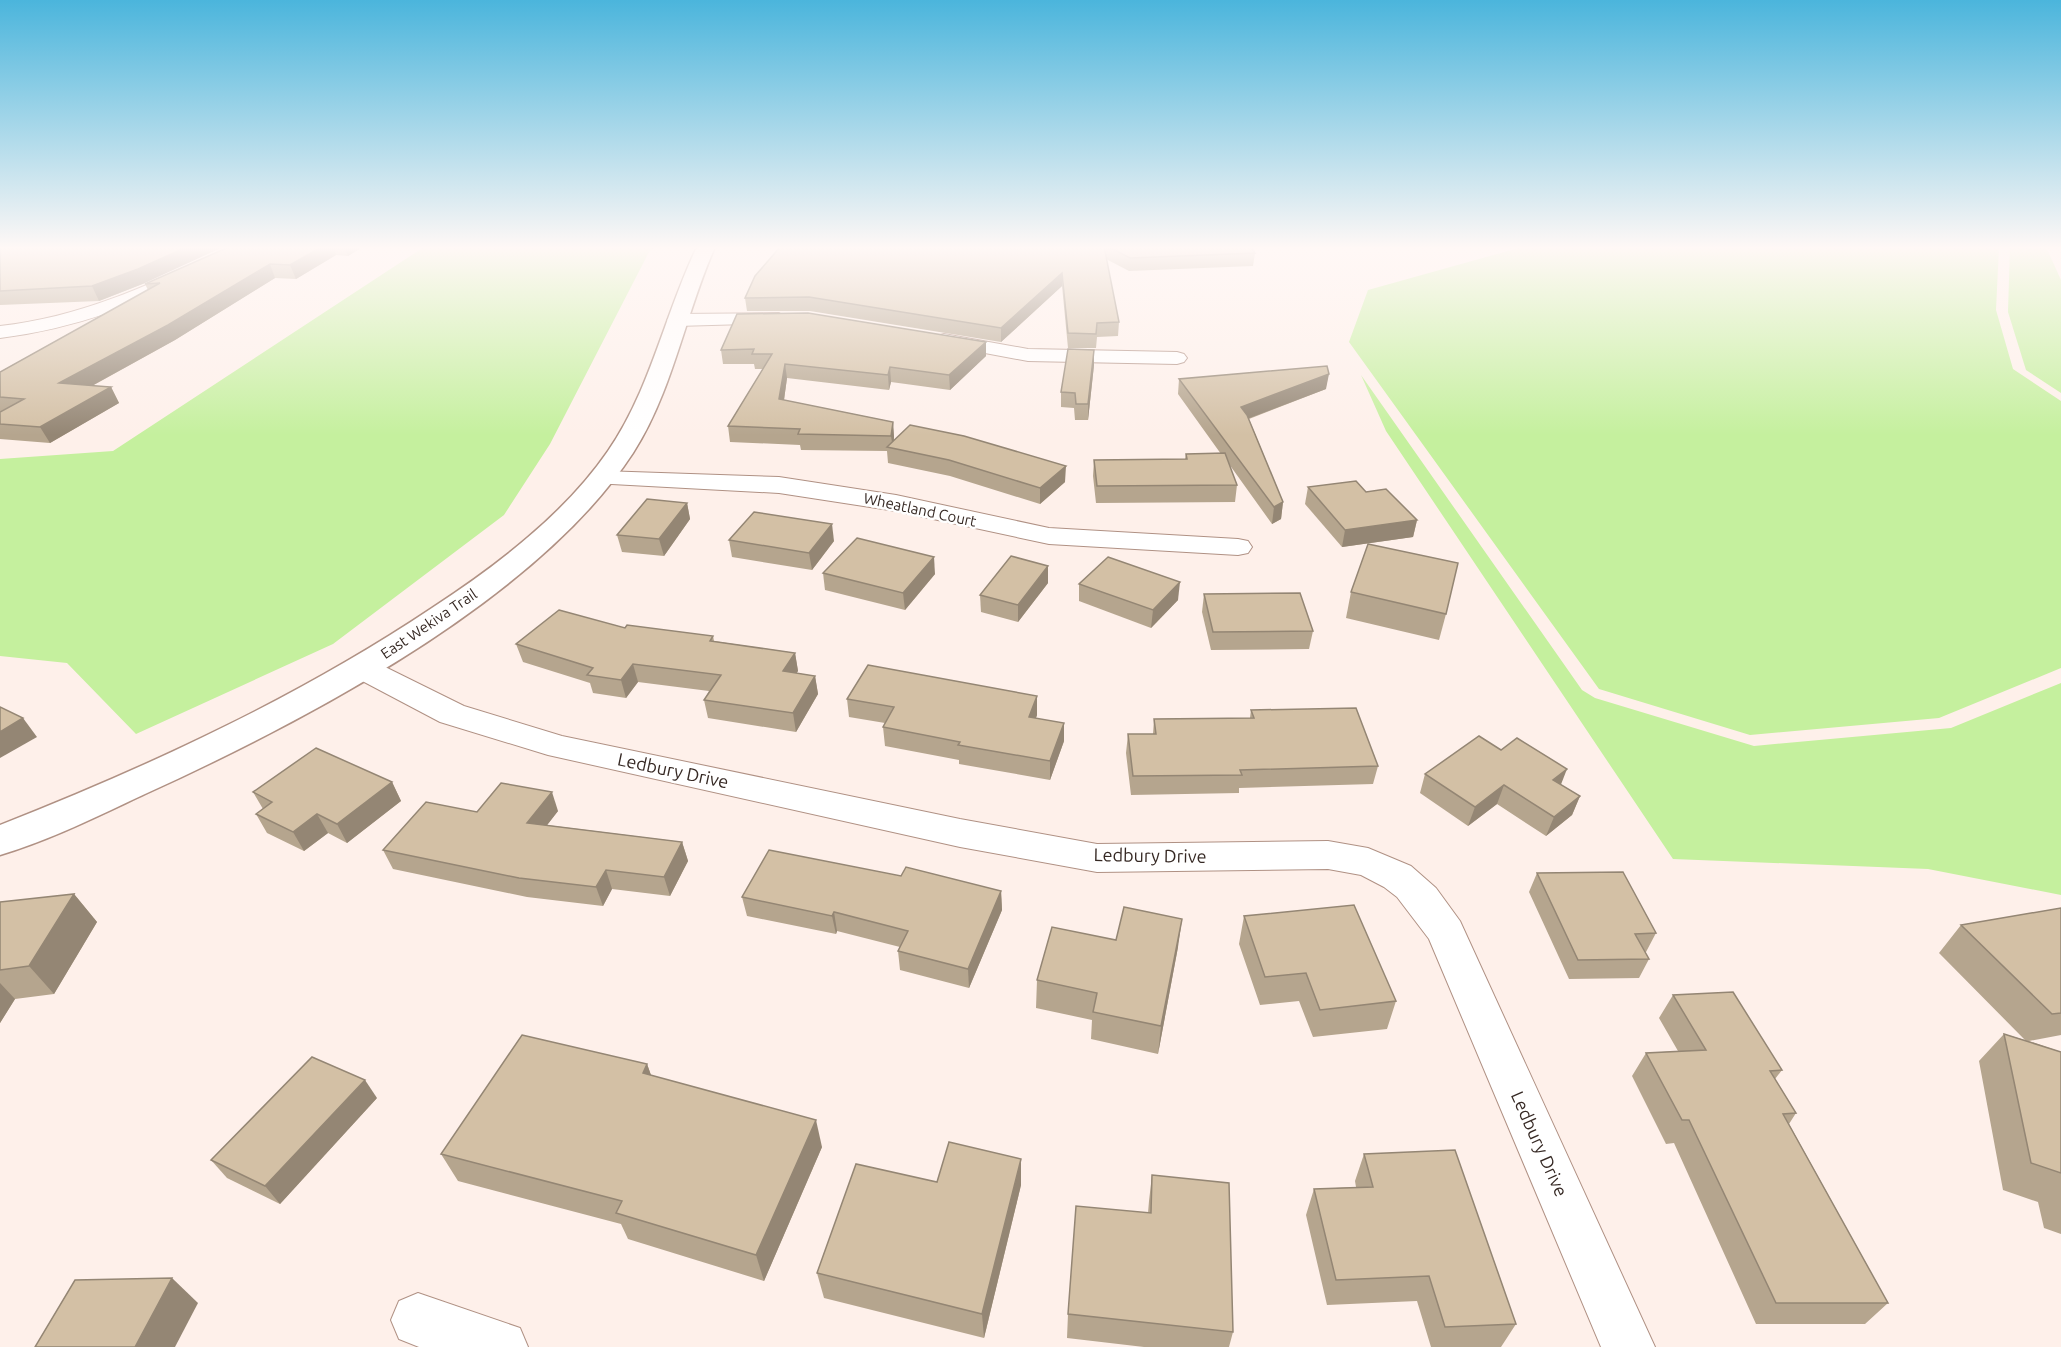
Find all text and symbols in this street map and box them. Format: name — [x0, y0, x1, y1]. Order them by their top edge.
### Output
street label: Wheatland Court — [862, 489, 978, 530]
street label: East Wekiva Trail — [377, 585, 480, 662]
street label: Ledbury Drive — [616, 748, 731, 792]
street label: Ledbury Drive — [1093, 844, 1207, 866]
street label: Ledbury Drive — [1508, 1088, 1572, 1199]

